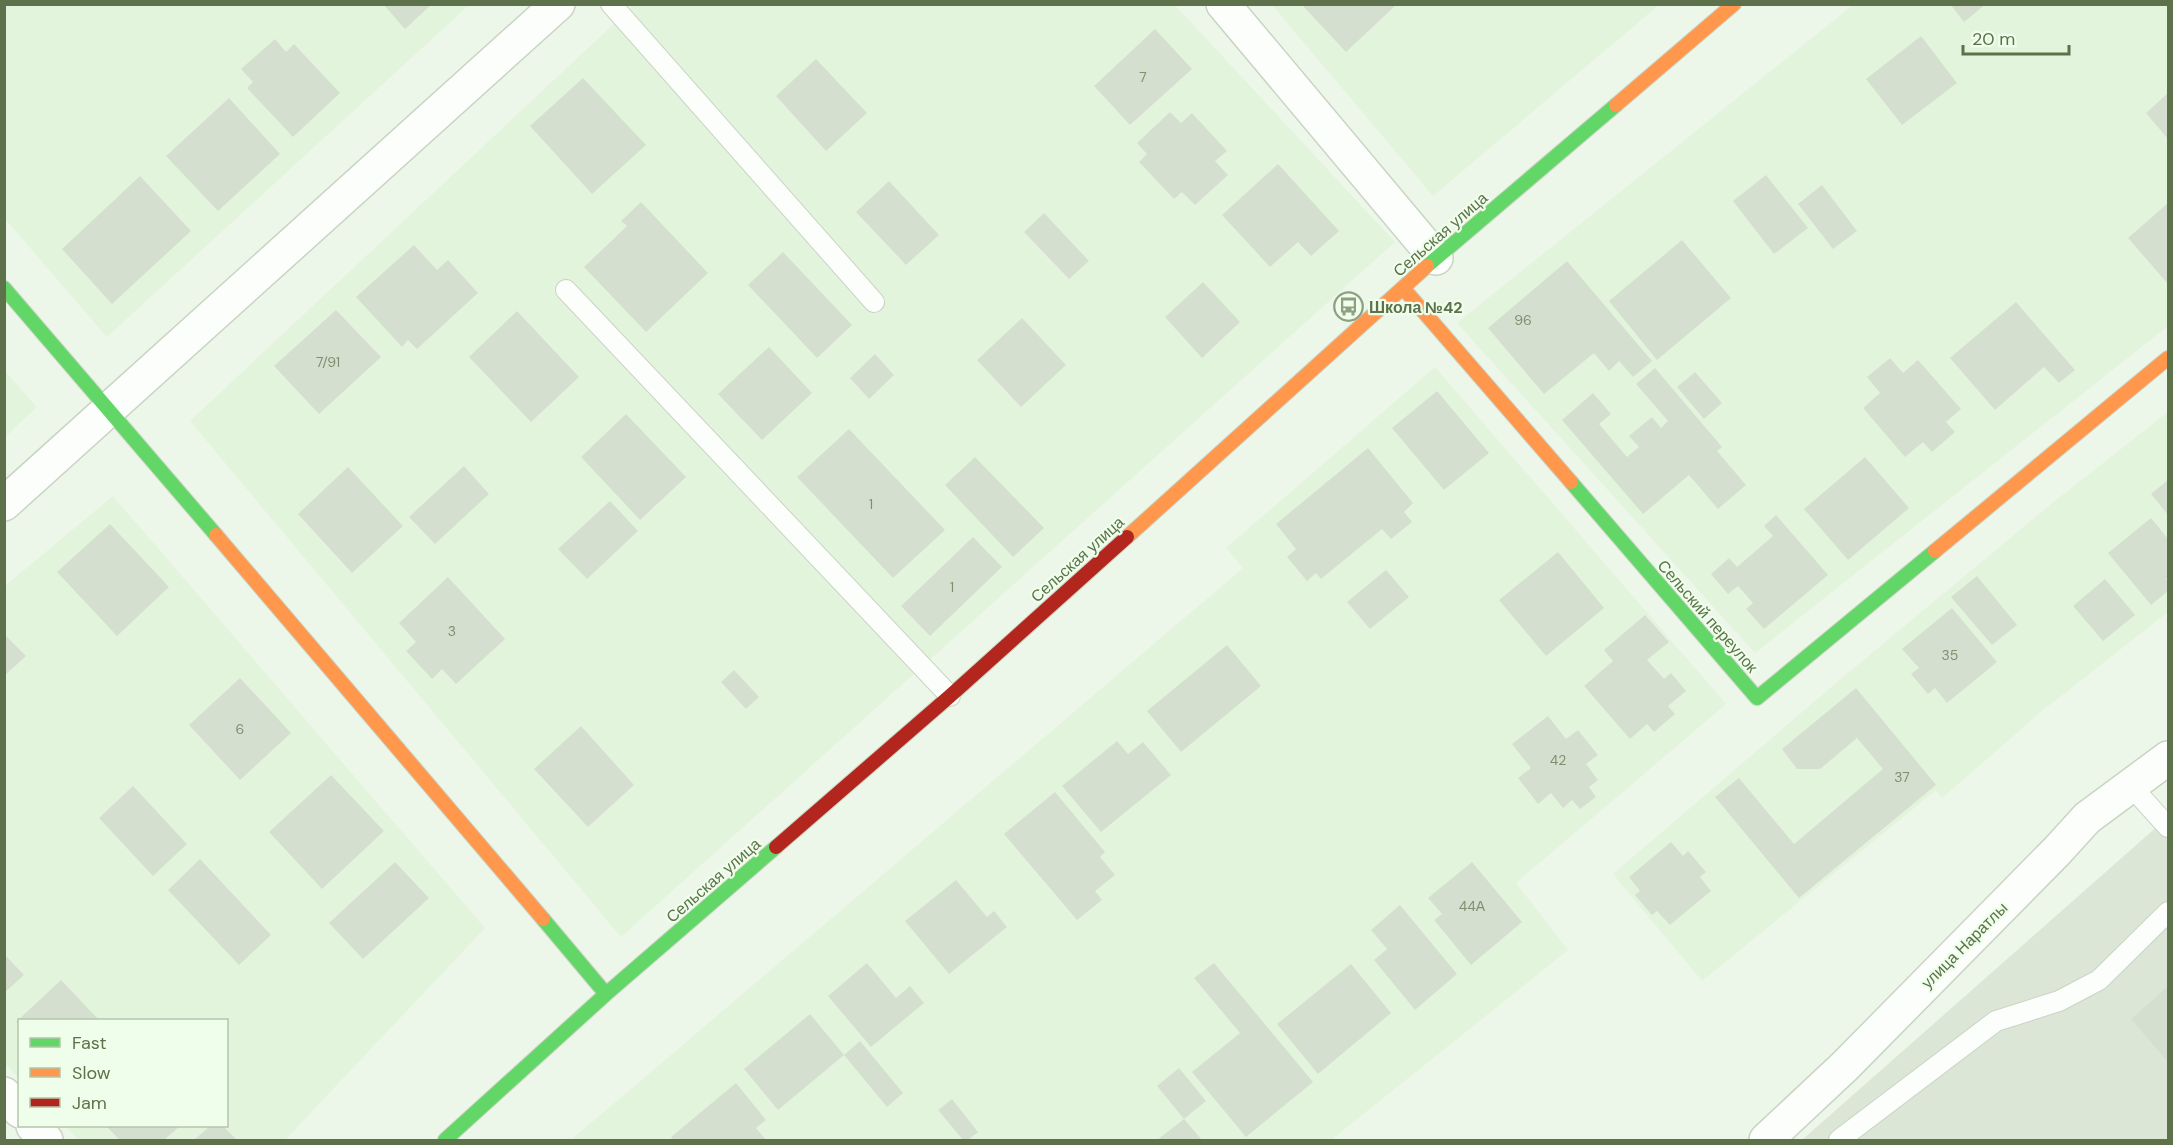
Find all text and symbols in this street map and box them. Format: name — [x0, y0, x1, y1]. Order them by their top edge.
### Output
scale bar — [1963, 18, 2070, 56]
text: 20 m — [1972, 27, 2015, 51]
house number: 7 — [1139, 68, 1147, 86]
street label: Сельская улица — [1389, 187, 1492, 281]
bus stop icon: Школа №42 — [1332, 291, 1364, 323]
place label: Школа №42 — [1369, 297, 1463, 318]
house number: 96 — [1514, 311, 1532, 329]
house number: 7/91 — [316, 353, 340, 371]
house number: 1 — [869, 495, 873, 513]
street label: Сельская улица — [1026, 512, 1129, 607]
street label: Сельский переулок — [1653, 555, 1763, 678]
house number: 1 — [950, 578, 954, 596]
house number: 3 — [448, 622, 456, 640]
house number: 35 — [1942, 646, 1958, 664]
house number: 6 — [236, 720, 244, 738]
house number: 42 — [1550, 751, 1566, 769]
house number: 37 — [1894, 768, 1910, 786]
street label: Сельская улица — [662, 833, 765, 927]
house number: 44А — [1459, 897, 1486, 915]
street label: улица Наратлы — [1917, 898, 2012, 993]
legend — [18, 1019, 228, 1127]
text: Fast — [72, 1031, 107, 1055]
text: Slow — [72, 1061, 111, 1085]
text: Jam — [72, 1091, 107, 1115]

